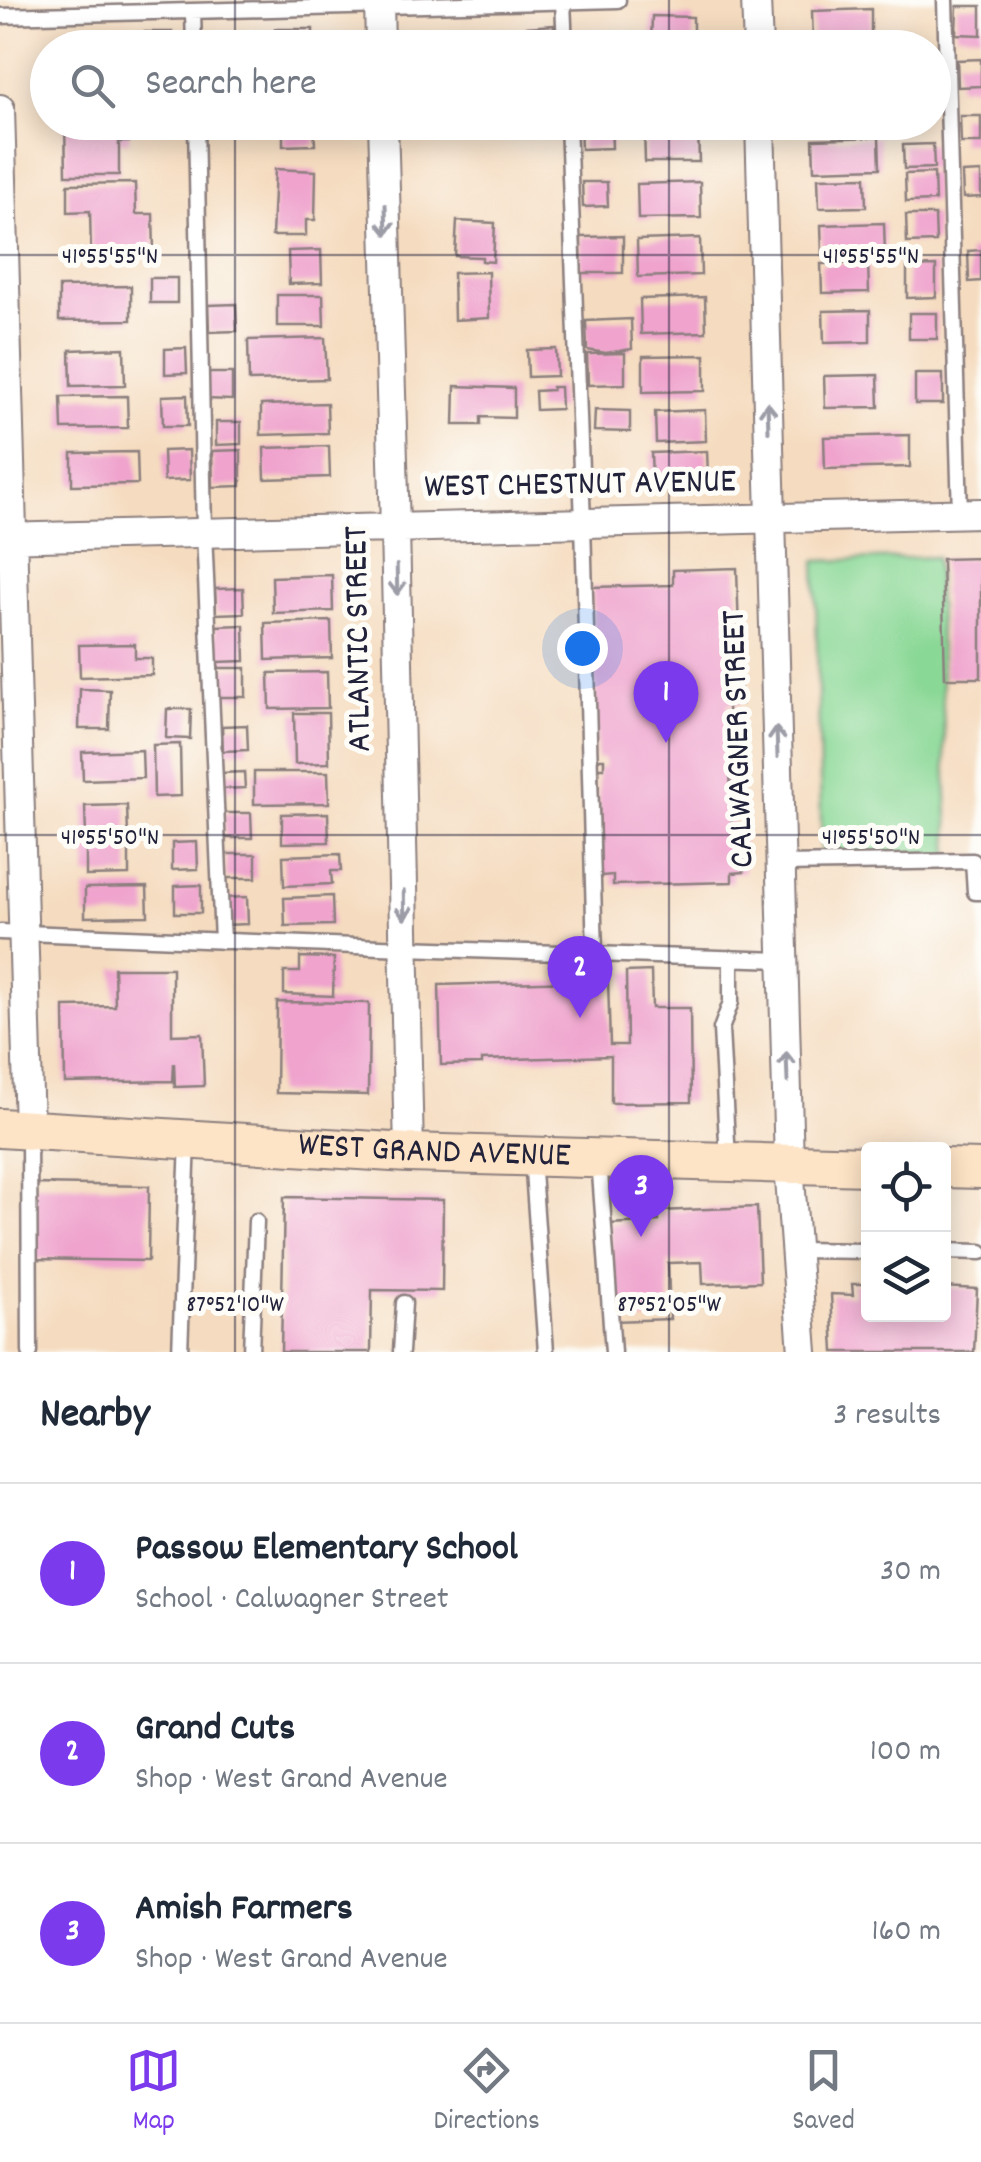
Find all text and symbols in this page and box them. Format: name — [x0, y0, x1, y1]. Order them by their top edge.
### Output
search box — [30, 30, 951, 140]
icon: search — [65, 58, 120, 113]
text: Search here — [145, 58, 317, 113]
one-way arrow — [376, 203, 395, 235]
text: 41°55'55"N — [62, 240, 158, 276]
text: 41°55'55"N — [823, 240, 919, 276]
one-way arrow — [759, 402, 778, 434]
street label: WEST CHESTNUT AVENUE — [424, 458, 737, 514]
street label: ATLANTIC STREET — [333, 525, 387, 753]
one-way arrow — [387, 563, 406, 595]
street label: CALWAGNER STREET — [711, 609, 769, 869]
your location — [557, 623, 608, 674]
pin: 1 — [634, 660, 698, 743]
one-way arrow — [768, 727, 787, 759]
text: 41°55'50"N — [61, 821, 159, 857]
text: 41°55'50"N — [822, 821, 920, 857]
one-way arrow — [394, 888, 414, 920]
pin: 2 — [548, 936, 612, 1018]
one-way arrow — [777, 1052, 796, 1084]
street label: WEST GRAND AVENUE — [297, 1121, 571, 1183]
map controls — [861, 1142, 951, 1322]
button: locate — [861, 1142, 951, 1232]
pin: 3 — [608, 1154, 674, 1237]
button: layers — [861, 1232, 951, 1322]
text: 87°52'10"W — [186, 1288, 284, 1324]
text: 87°52'05"W — [617, 1288, 721, 1324]
text: Nearby — [40, 1387, 150, 1447]
text: 3 results — [833, 1394, 941, 1440]
text: Passow Elementary School — [135, 1523, 518, 1578]
text: 1 — [69, 1550, 76, 1596]
text: 30 m — [880, 1550, 941, 1596]
text: School · Calwagner Street — [135, 1578, 449, 1624]
text: Grand Cuts — [135, 1703, 295, 1758]
text: 2 — [66, 1730, 79, 1776]
text: 100 m — [870, 1730, 941, 1776]
text: Shop · West Grand Avenue — [135, 1758, 448, 1804]
text: Amish Farmers — [135, 1883, 353, 1938]
text: 3 — [65, 1910, 80, 1956]
text: 160 m — [872, 1910, 941, 1956]
text: Shop · West Grand Avenue — [135, 1938, 448, 1984]
tab: Map — [126, 2043, 181, 2143]
tab: Directions — [434, 2043, 540, 2143]
tab: Saved — [792, 2043, 855, 2143]

